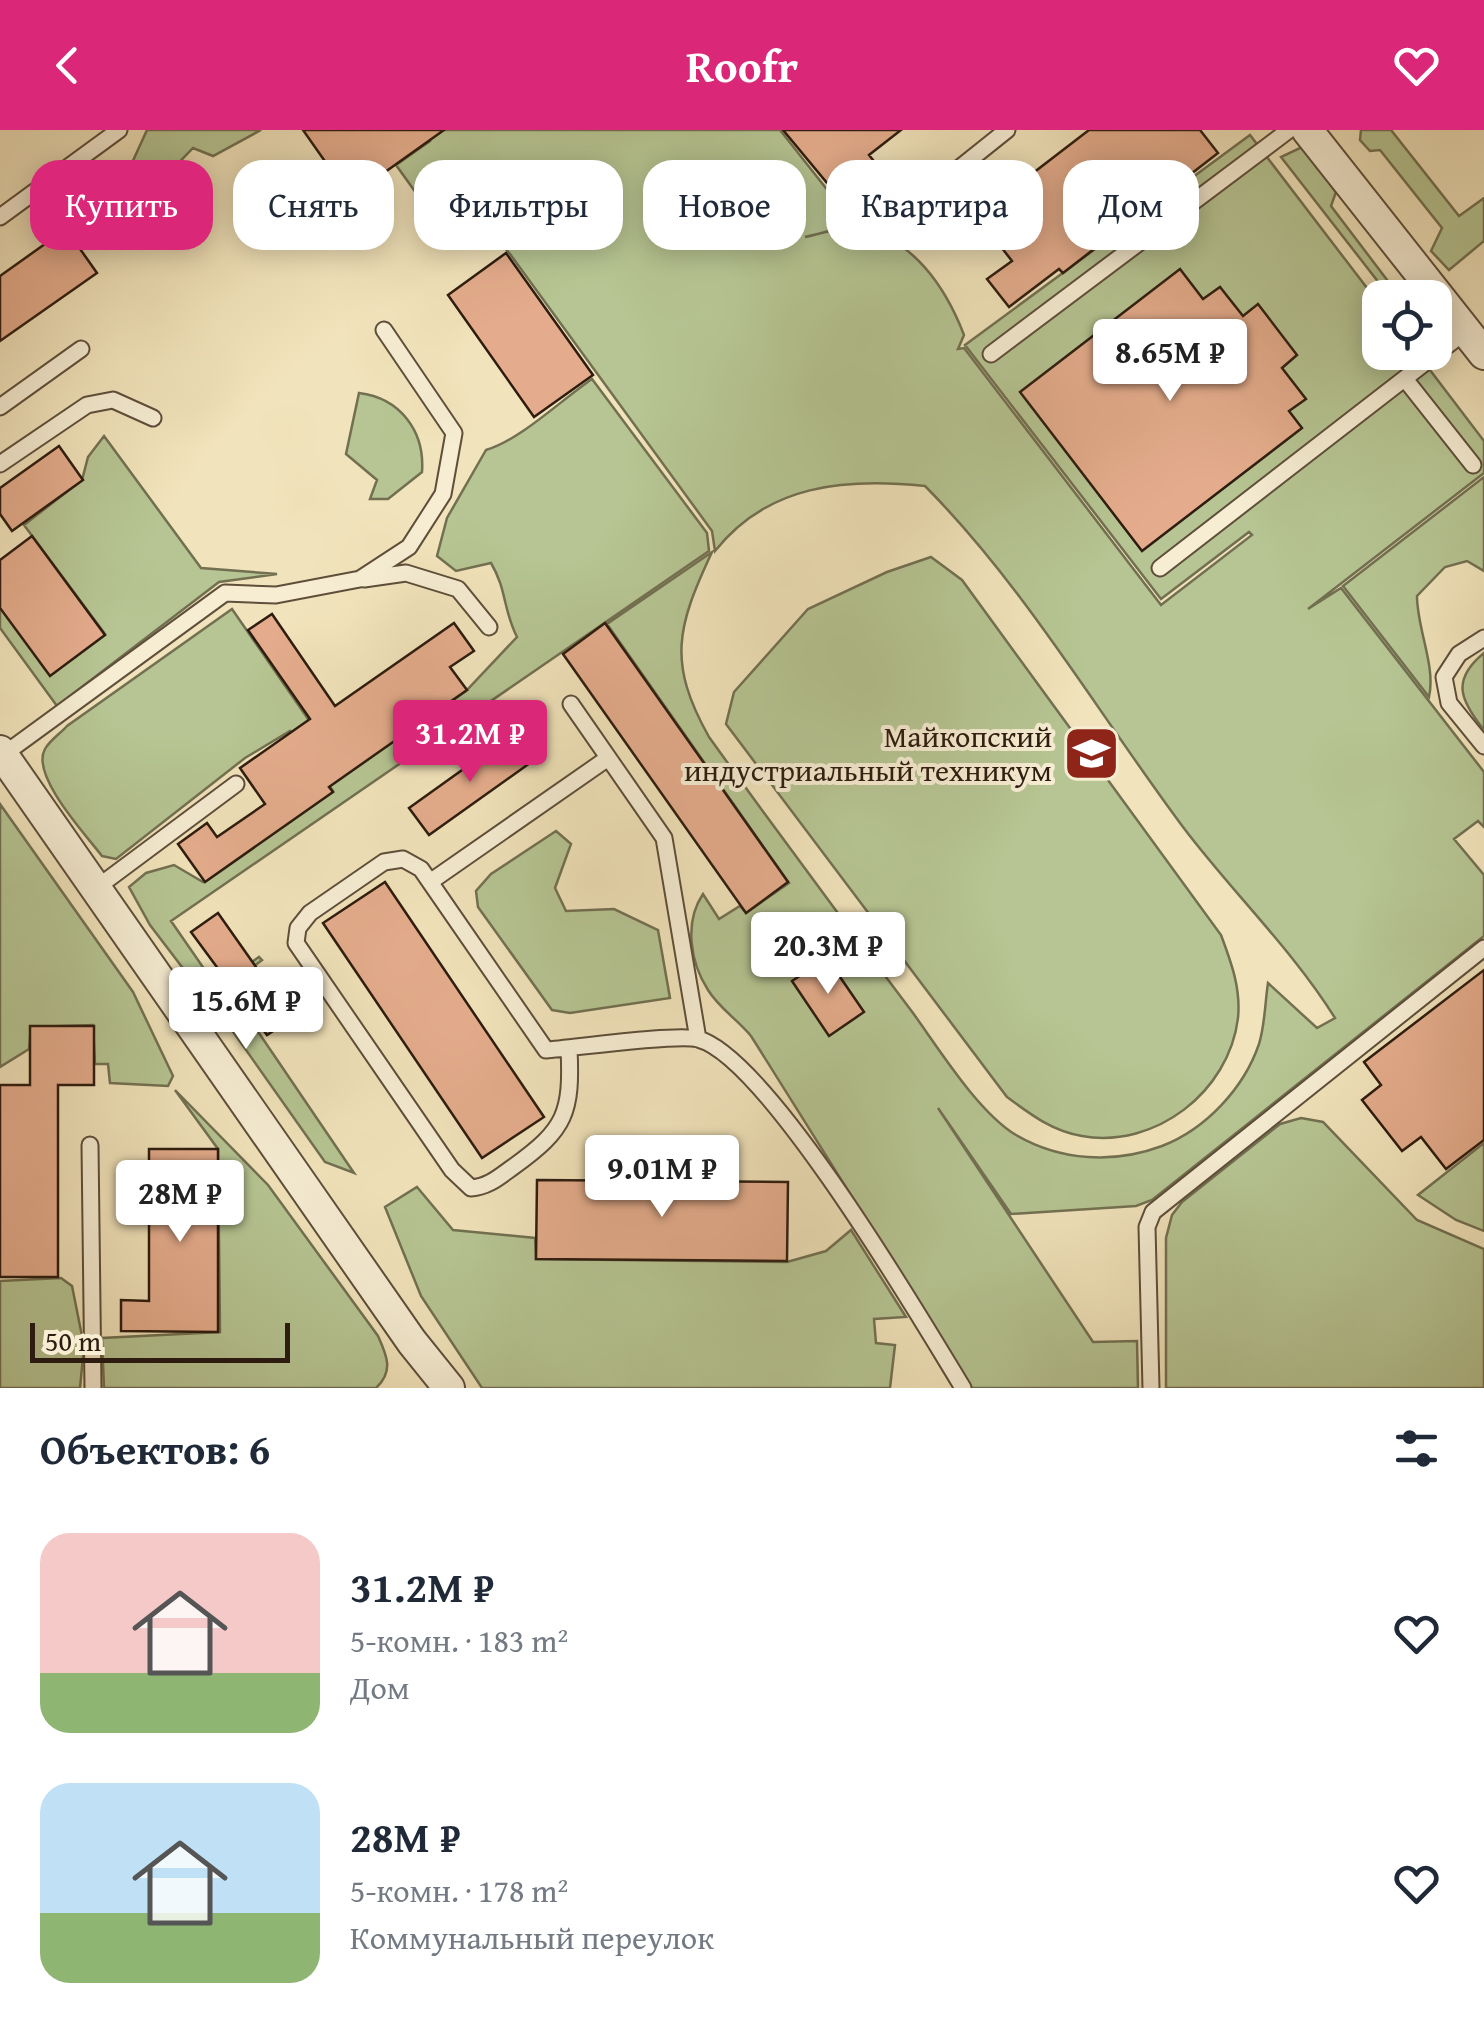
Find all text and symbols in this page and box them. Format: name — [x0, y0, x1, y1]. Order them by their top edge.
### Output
text: Roofr — [686, 33, 798, 98]
icon: back — [40, 38, 95, 93]
icon: heart — [1389, 38, 1444, 93]
chip: Купить — [30, 160, 213, 250]
chip: Снять — [233, 160, 394, 250]
chip: Фильтры — [414, 160, 623, 250]
chip: Новое — [643, 160, 806, 250]
chip: Квартира — [826, 160, 1043, 250]
chip: Дом — [1063, 160, 1199, 250]
map controls — [1362, 280, 1452, 370]
button: locate — [1362, 280, 1452, 370]
pin: 8.65M ₽ — [1078, 319, 1262, 404]
text: 8.65M ₽ — [1115, 328, 1225, 375]
pin: 31.2M ₽ — [378, 700, 562, 785]
text: 31.2M ₽ — [415, 709, 525, 756]
place label: Майкопский индустриальный техникум — [684, 714, 1052, 792]
school or university icon: Майкопский индустриальный техникум — [1061, 723, 1121, 783]
pin: 20.3M ₽ — [736, 912, 920, 997]
text: 20.3M ₽ — [773, 921, 883, 968]
pin: 15.6M ₽ — [154, 967, 338, 1052]
text: 15.6M ₽ — [191, 976, 301, 1023]
pin: 9.01M ₽ — [570, 1135, 754, 1220]
text: 9.01M ₽ — [607, 1144, 717, 1191]
pin: 28M ₽ — [110, 1160, 250, 1245]
text: 28M ₽ — [138, 1169, 222, 1216]
scale bar — [30, 1318, 290, 1362]
text: 50 m — [45, 1320, 101, 1361]
text: Объектов: 6 — [40, 1418, 270, 1479]
icon: filters — [1389, 1421, 1444, 1476]
text: 31.2M ₽ — [350, 1556, 494, 1617]
icon: home — [120, 1573, 240, 1693]
icon: heart — [1389, 1606, 1444, 1661]
text: 5-комн. · 183 m² — [350, 1617, 568, 1664]
text: Дом — [350, 1664, 410, 1711]
text: 28M ₽ — [350, 1806, 461, 1867]
icon: home — [120, 1823, 240, 1943]
icon: heart — [1389, 1856, 1444, 1911]
text: 5-комн. · 178 m² — [350, 1867, 568, 1914]
text: Коммунальный переулок — [350, 1914, 714, 1961]

